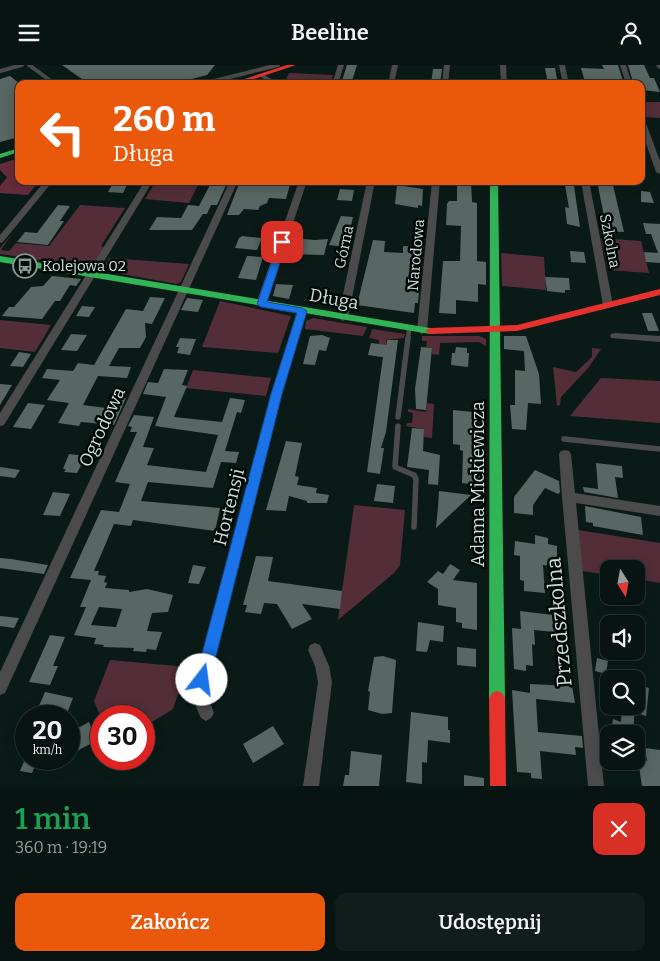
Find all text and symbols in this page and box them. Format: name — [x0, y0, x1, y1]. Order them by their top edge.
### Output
icon: menu — [15, 19, 43, 47]
text: Beeline — [291, 19, 369, 46]
icon: person — [617, 19, 645, 47]
text: 260 m — [113, 98, 215, 140]
icon: left — [30, 100, 95, 165]
text: Długa — [113, 140, 174, 167]
street label: Szkolna — [596, 212, 624, 270]
street label: Narodowa — [404, 218, 428, 292]
pin — [261, 221, 303, 263]
street label: Górna — [331, 224, 357, 270]
icon: arrive — [268, 228, 296, 256]
bus stop icon: Kolejowa 02 — [12, 253, 38, 279]
place label: Kolejowa 02 — [42, 257, 126, 275]
street label: Długa — [308, 284, 361, 314]
street label: Ogrodowa — [74, 384, 130, 470]
street label: Adama Mickiewicza — [467, 401, 489, 567]
street label: Hortensji — [209, 466, 249, 548]
street label: Przedszkolna — [540, 556, 578, 688]
north arrow — [600, 560, 645, 605]
map controls — [600, 560, 645, 770]
button: sound — [600, 615, 645, 660]
position arrow — [175, 653, 227, 705]
button: search — [600, 670, 645, 715]
speed limit sign: 30 — [90, 705, 155, 770]
text: 20 — [33, 716, 62, 746]
button: layers — [600, 725, 645, 770]
text: km/h — [33, 743, 62, 757]
text: 1 min — [15, 801, 90, 837]
button: close — [593, 803, 645, 855]
text: 360 m · 19:19 — [15, 838, 107, 857]
button: Zakończ — [15, 893, 325, 951]
button: Udostępnij — [335, 893, 645, 951]

